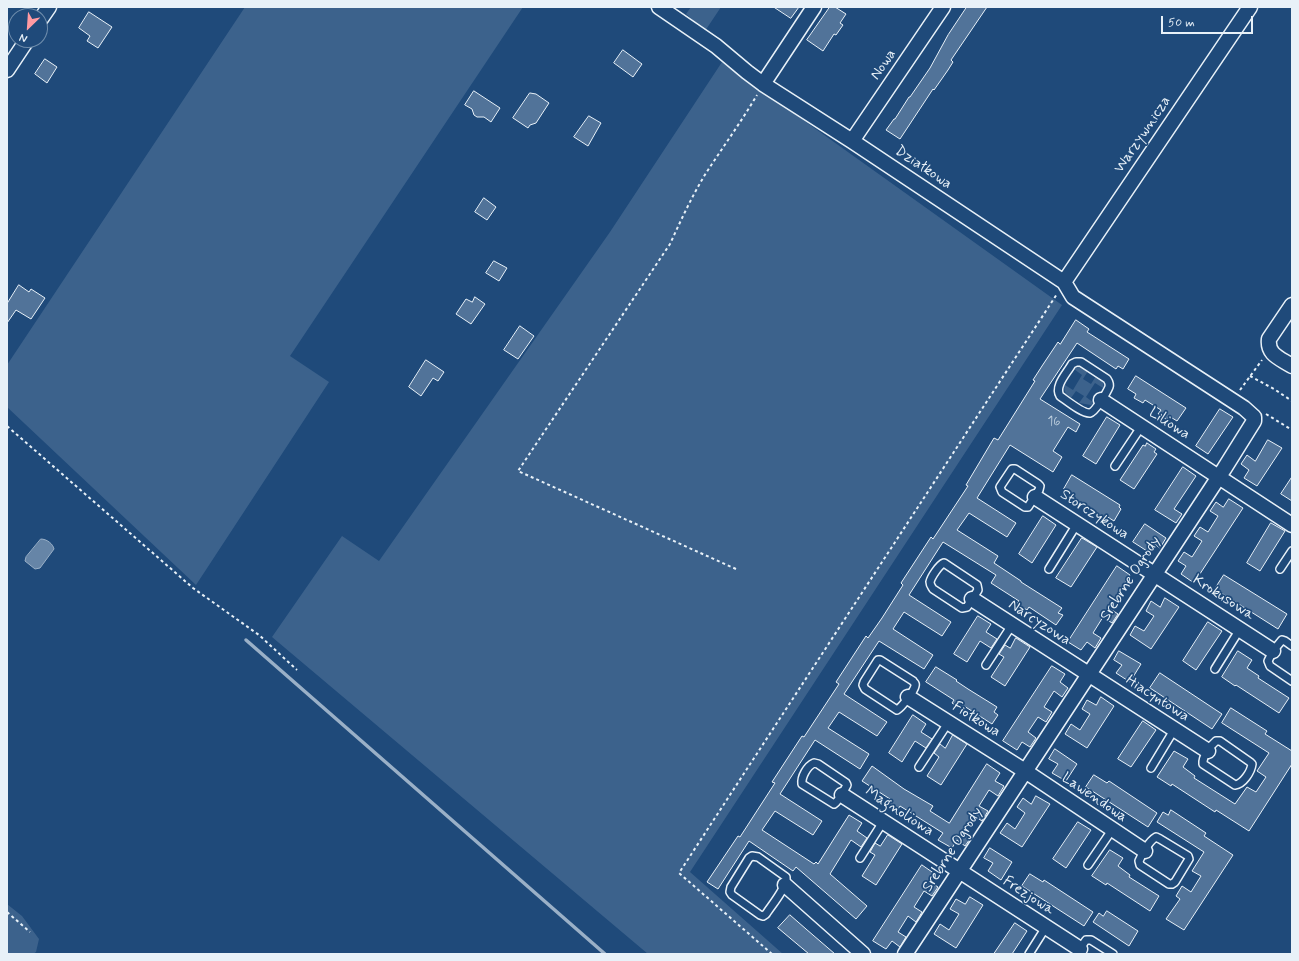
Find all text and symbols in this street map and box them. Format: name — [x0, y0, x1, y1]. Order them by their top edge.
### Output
north arrow — [8, 8, 48, 48]
scale bar — [1163, 8, 1255, 34]
text: 50 m — [1168, 15, 1195, 31]
text: N — [17, 30, 30, 46]
street label: Nowa — [867, 46, 901, 84]
street label: Warzywnicza — [1111, 93, 1175, 177]
street label: Działkowa — [891, 142, 955, 194]
street label: Liliowa — [1145, 404, 1193, 444]
house number: 16 — [1048, 414, 1060, 430]
street label: Storczykowa — [1056, 486, 1132, 544]
street label: Srebrne Ogrody — [1097, 533, 1165, 625]
street label: Krokusowa — [1189, 571, 1257, 625]
street label: Narcyzowa — [1004, 596, 1074, 650]
street label: Hiacyntowa — [1122, 672, 1192, 726]
street label: Fiołkowa — [949, 698, 1003, 742]
street label: Lawendowa — [1058, 769, 1130, 827]
street label: Magnoliowa — [861, 783, 937, 841]
street label: Srebrne Ogrody — [919, 804, 987, 896]
street label: Frezjowa — [999, 873, 1057, 919]

